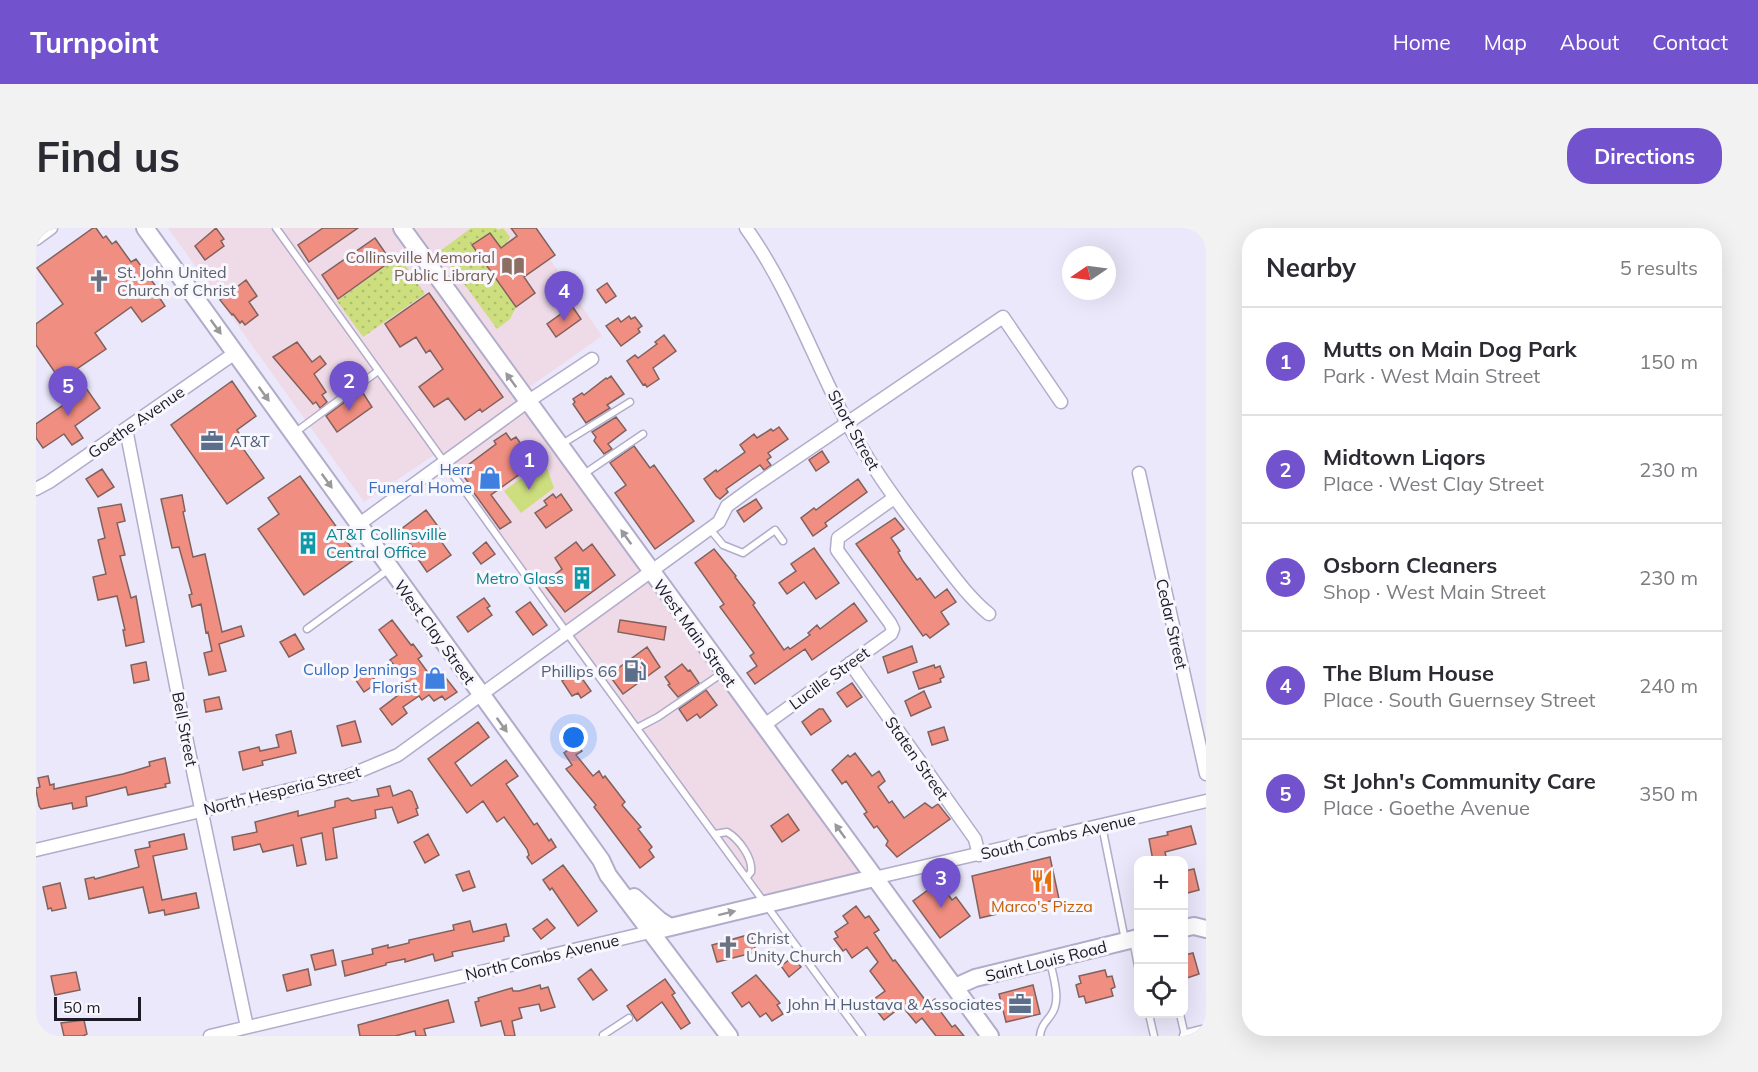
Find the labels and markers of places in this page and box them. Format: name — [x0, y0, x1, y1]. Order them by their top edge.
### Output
place label: Collinsville Memorial Public Library — [345, 247, 495, 285]
library icon: Collinsville Memorial Public Library — [500, 253, 526, 279]
place label: St. John United Church of Christ — [117, 262, 236, 300]
church icon: St. John United Church of Christ — [86, 268, 112, 294]
pin: 4 — [544, 272, 584, 321]
pin: 2 — [330, 362, 368, 411]
pin: 5 — [48, 366, 87, 416]
office icon: AT&T — [199, 428, 225, 454]
place label: AT&T — [230, 431, 270, 451]
pin: 1 — [510, 440, 548, 490]
place label: Herr Funeral Home — [368, 459, 472, 497]
shop icon: Herr Funeral Home — [477, 465, 503, 491]
place label: AT&T Collinsville Central Office — [326, 524, 447, 562]
building icon: AT&T Collinsville Central Office — [295, 530, 321, 556]
building icon: Metro Glass — [569, 565, 595, 591]
place label: Metro Glass — [476, 568, 564, 588]
fuel station icon: Phillips 66 — [622, 658, 648, 684]
place label: Cullop Jennings Florist — [303, 659, 417, 697]
place label: Phillips 66 — [541, 661, 617, 681]
shop icon: Cullop Jennings Florist — [422, 665, 448, 691]
pin: 3 — [922, 858, 960, 908]
restaurant icon: Marco's Pizza — [1029, 868, 1055, 894]
place label: Marco's Pizza — [991, 896, 1093, 916]
place label: Christ Unity Church — [746, 928, 842, 966]
church icon: Christ Unity Church — [715, 934, 741, 960]
office icon: John H Hustava & Associates — [1007, 991, 1033, 1017]
place label: John H Hustava & Associates — [787, 994, 1002, 1014]

